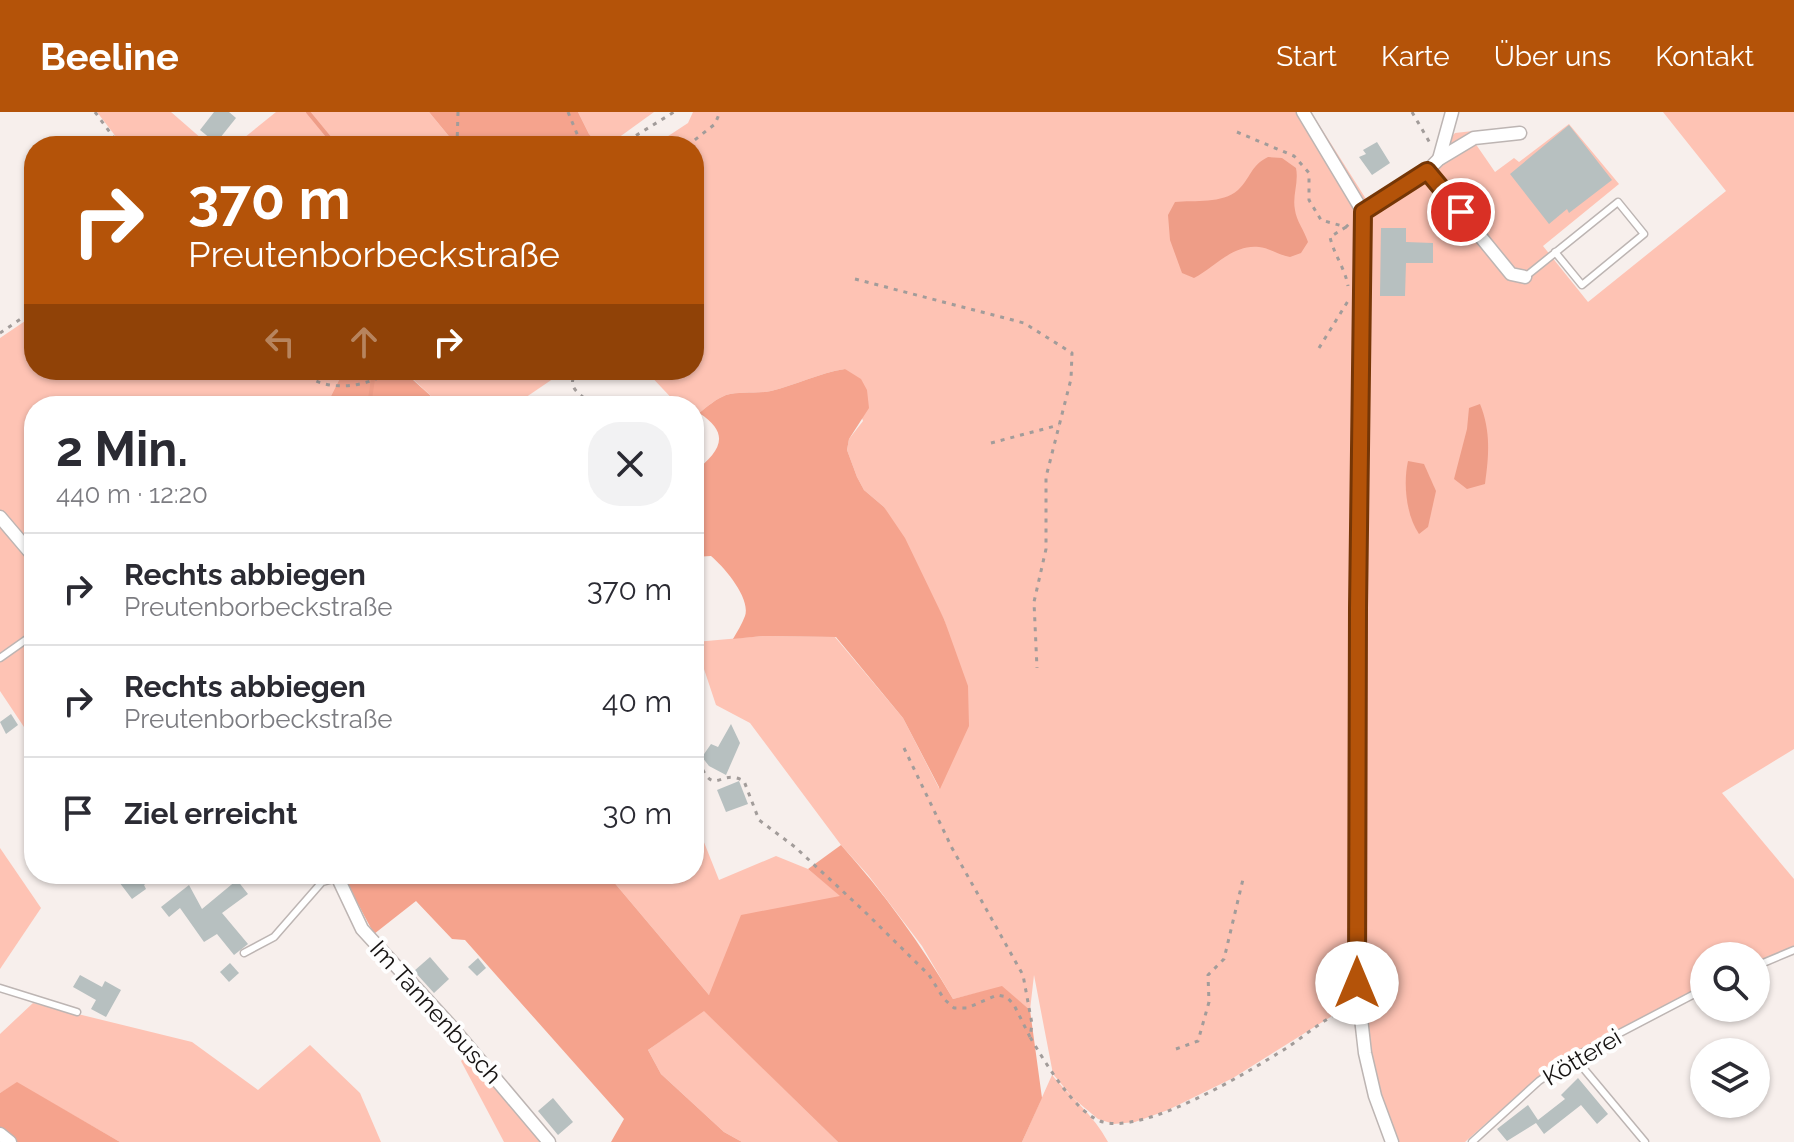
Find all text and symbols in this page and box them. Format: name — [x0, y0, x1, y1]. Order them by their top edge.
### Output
text: Beeline — [40, 34, 179, 79]
text: Start — [1276, 40, 1337, 73]
text: Karte — [1381, 40, 1450, 73]
text: Über uns — [1494, 40, 1611, 73]
text: Kontakt — [1655, 40, 1754, 73]
text: 370 m — [188, 166, 351, 232]
icon: right — [56, 168, 160, 272]
pin — [1427, 178, 1495, 246]
icon: arrive — [1439, 190, 1483, 234]
text: Preutenborbeckstraße — [188, 233, 560, 275]
icon: left — [258, 320, 302, 364]
icon: ahead — [342, 320, 386, 364]
icon: right — [426, 320, 470, 364]
text: 2 Min. — [56, 421, 188, 477]
button: close — [588, 422, 672, 506]
text: 440 m · 12:20 — [56, 479, 208, 509]
text: Rechts abbiegen — [124, 557, 366, 592]
icon: right — [56, 567, 100, 611]
text: 370 m — [587, 572, 672, 607]
text: Preutenborbeckstraße — [124, 592, 393, 622]
text: Rechts abbiegen — [124, 669, 366, 704]
icon: right — [56, 679, 100, 723]
text: 40 m — [602, 684, 672, 719]
text: Preutenborbeckstraße — [124, 704, 393, 734]
icon: arrive — [56, 791, 100, 835]
text: Ziel erreicht — [124, 796, 297, 831]
text: 30 m — [602, 796, 672, 831]
street label: Im Tannenbusch — [364, 934, 508, 1090]
position arrow — [1315, 941, 1399, 1025]
map controls — [1690, 942, 1770, 1118]
button: search — [1690, 942, 1770, 1022]
street label: Kötterei — [1538, 1022, 1626, 1092]
button: layers — [1690, 1038, 1770, 1118]

